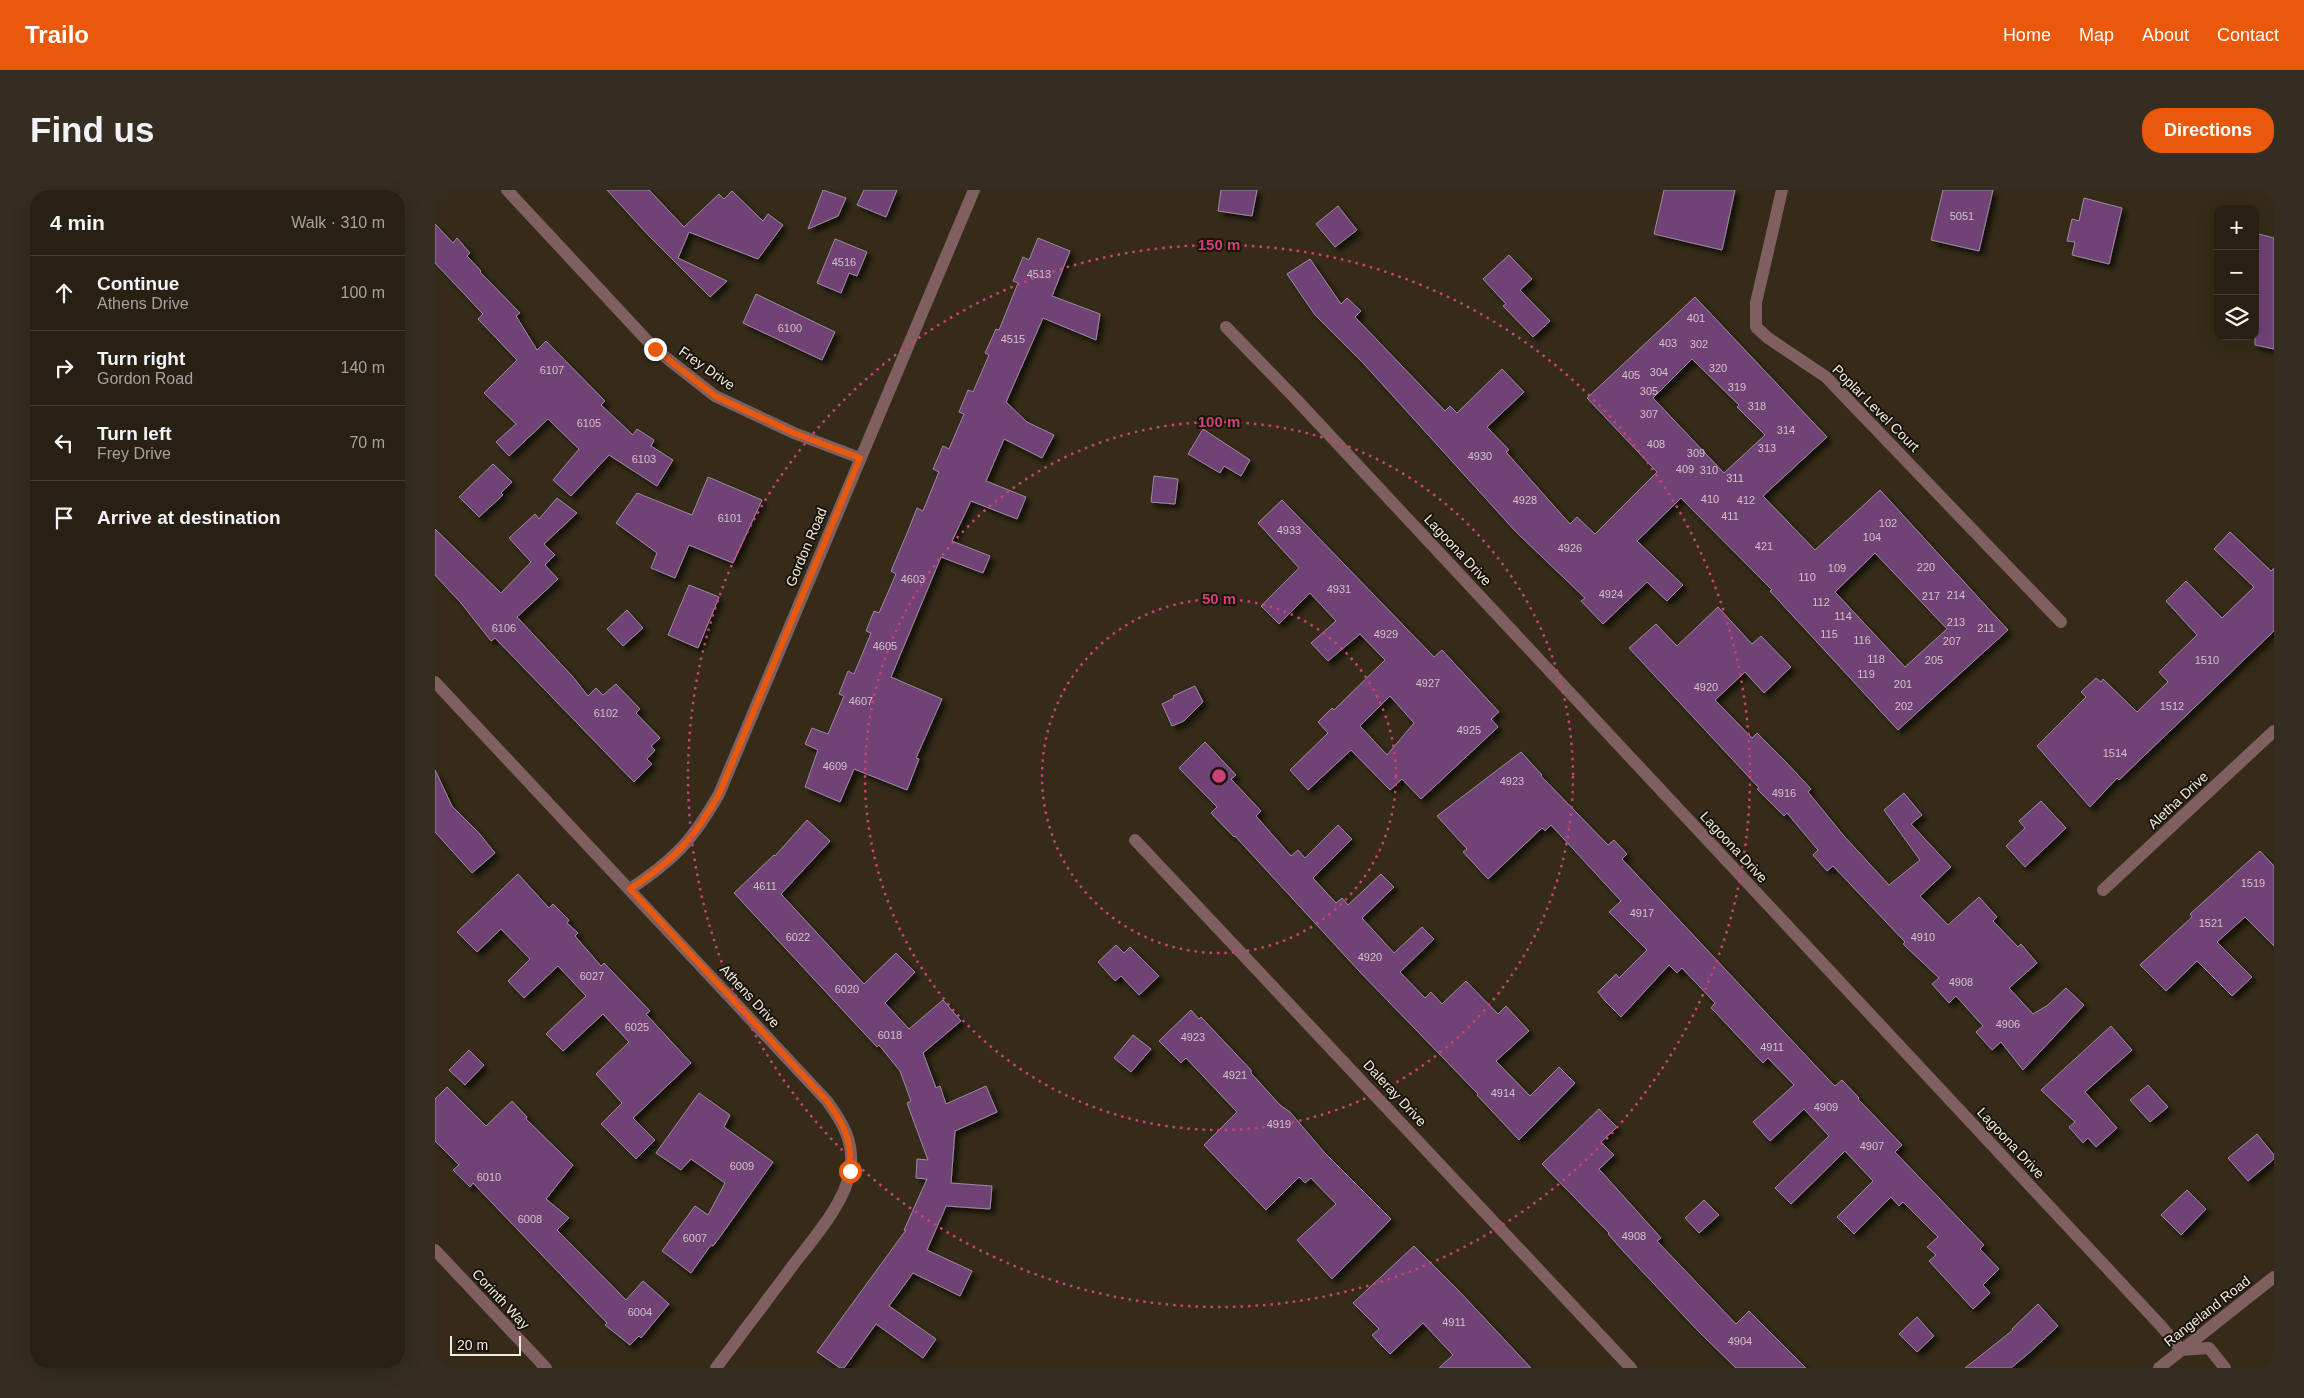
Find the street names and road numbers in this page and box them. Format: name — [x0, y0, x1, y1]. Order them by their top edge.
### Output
street label: Frey Drive — [676, 343, 738, 393]
street label: Poplar Level Court — [1829, 361, 1923, 455]
street label: Gordon Road — [782, 505, 830, 589]
street label: Lagoona Drive — [1421, 511, 1495, 589]
street label: Aletha Drive — [2145, 768, 2211, 832]
street label: Lagoona Drive — [1697, 808, 1771, 886]
street label: Athens Drive — [717, 961, 783, 1031]
street label: Daleray Drive — [1360, 1057, 1430, 1130]
street label: Lagoona Drive — [1974, 1104, 2048, 1182]
street label: Corinth Way — [469, 1266, 533, 1332]
street label: Rangeland Road — [2161, 1272, 2253, 1350]

